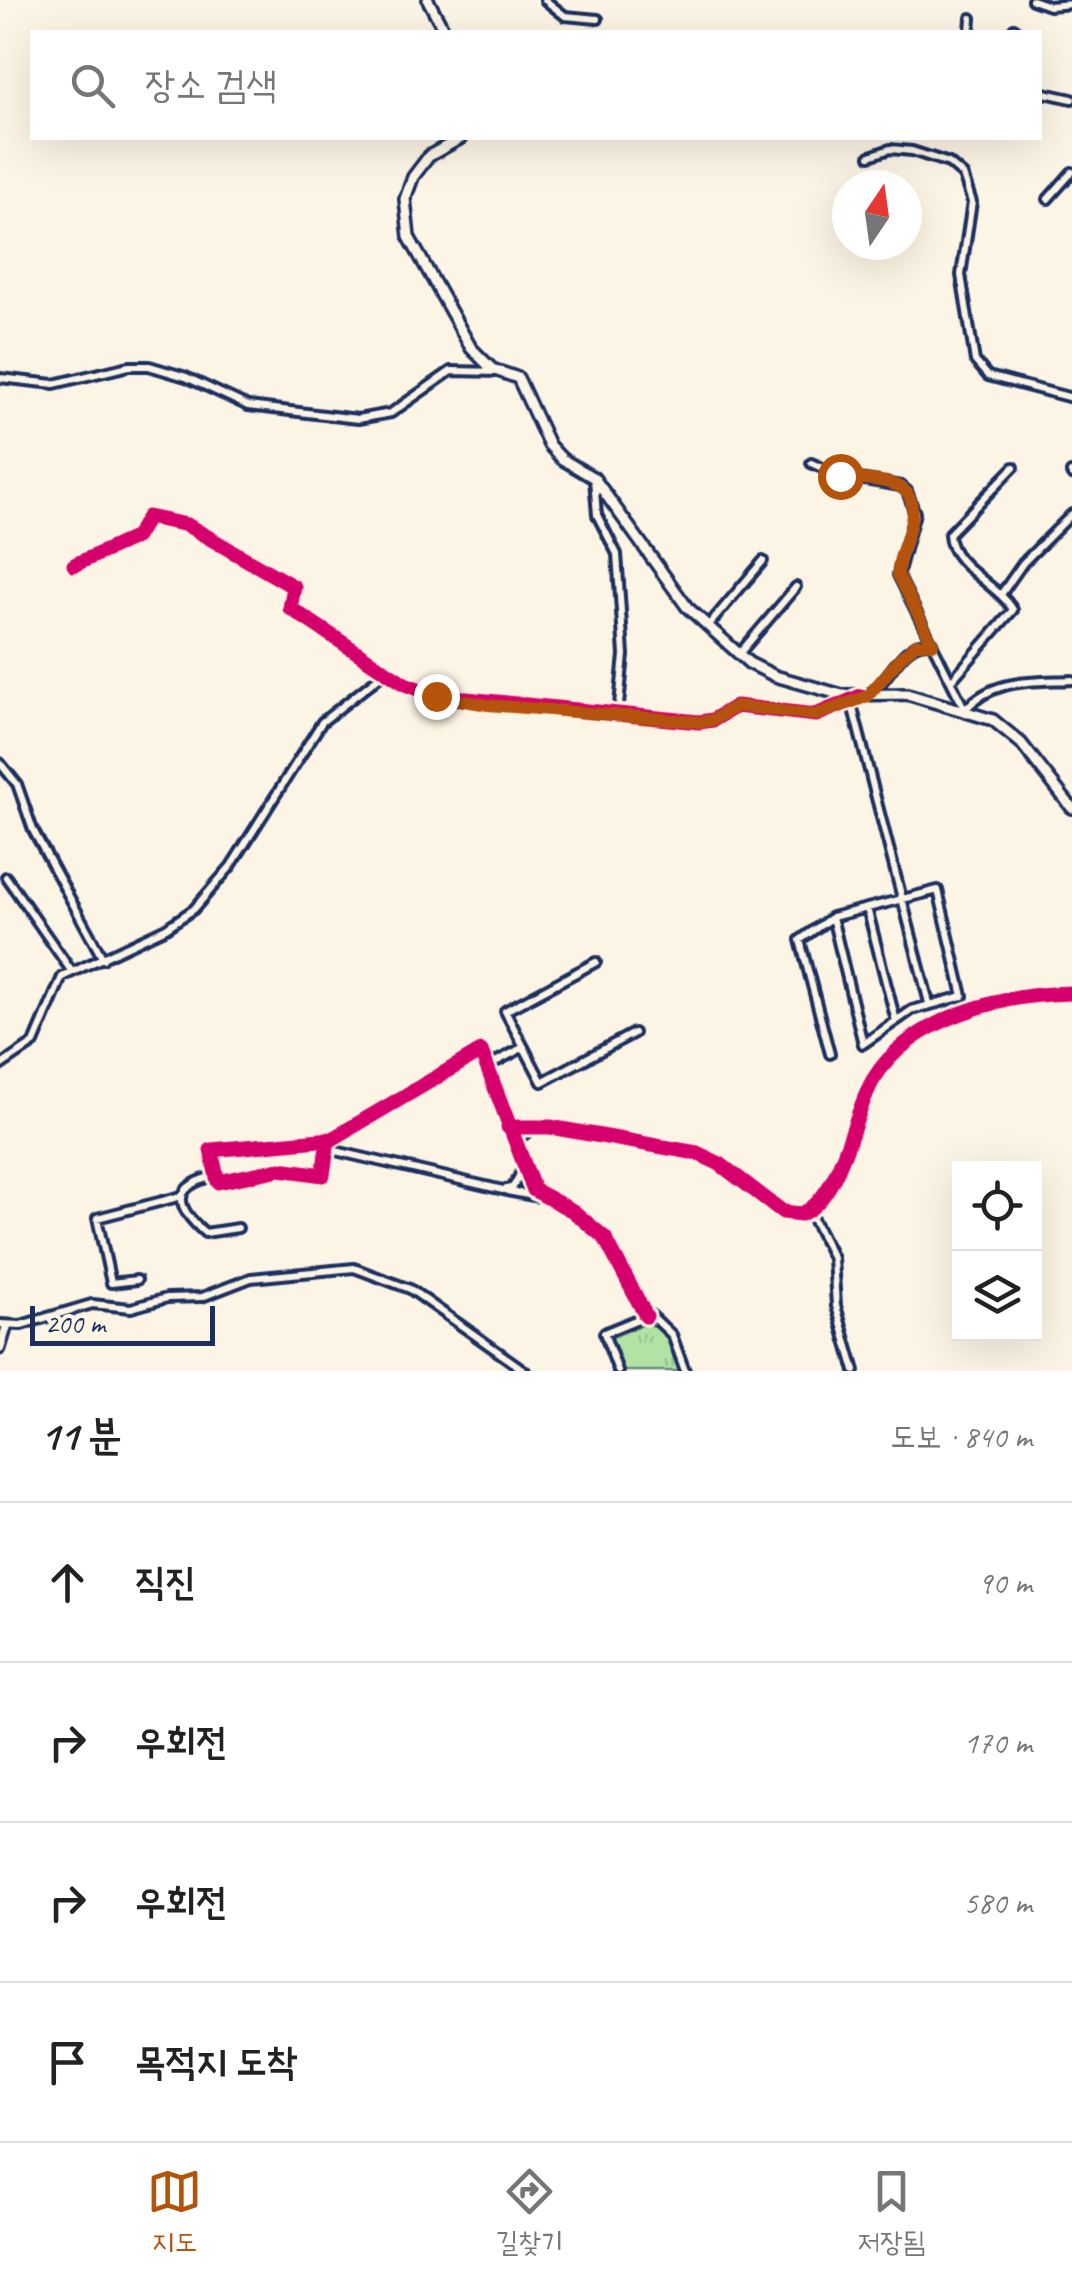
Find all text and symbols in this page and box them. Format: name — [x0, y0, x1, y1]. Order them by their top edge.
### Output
search box — [30, 30, 1042, 140]
icon: search — [65, 58, 120, 113]
text: 장소 검색 — [145, 61, 277, 108]
north arrow — [832, 170, 922, 260]
route start — [818, 454, 864, 500]
route end — [414, 674, 460, 720]
map controls — [952, 1161, 1042, 1341]
button: locate — [952, 1161, 1042, 1251]
button: layers — [952, 1251, 1042, 1341]
scale bar — [30, 1301, 215, 1346]
text: 200 m — [45, 1306, 105, 1341]
text: 11 분 — [40, 1409, 122, 1462]
text: 도보 · 840 m — [890, 1416, 1032, 1457]
icon: ahead — [40, 1555, 95, 1610]
text: 직진 — [135, 1558, 196, 1605]
text: 90 m — [978, 1562, 1032, 1603]
icon: right — [40, 1715, 95, 1770]
text: 우회전 — [135, 1718, 227, 1765]
text: 170 m — [963, 1722, 1032, 1763]
icon: right — [40, 1875, 95, 1930]
text: 우회전 — [135, 1878, 227, 1925]
text: 580 m — [963, 1882, 1032, 1923]
icon: arrive — [40, 2035, 95, 2090]
text: 목적지 도착 — [135, 2038, 297, 2085]
tab: 지도 — [147, 2164, 202, 2261]
tab: 길찾기 — [496, 2164, 564, 2261]
tab: 저장됨 — [857, 2164, 925, 2261]

